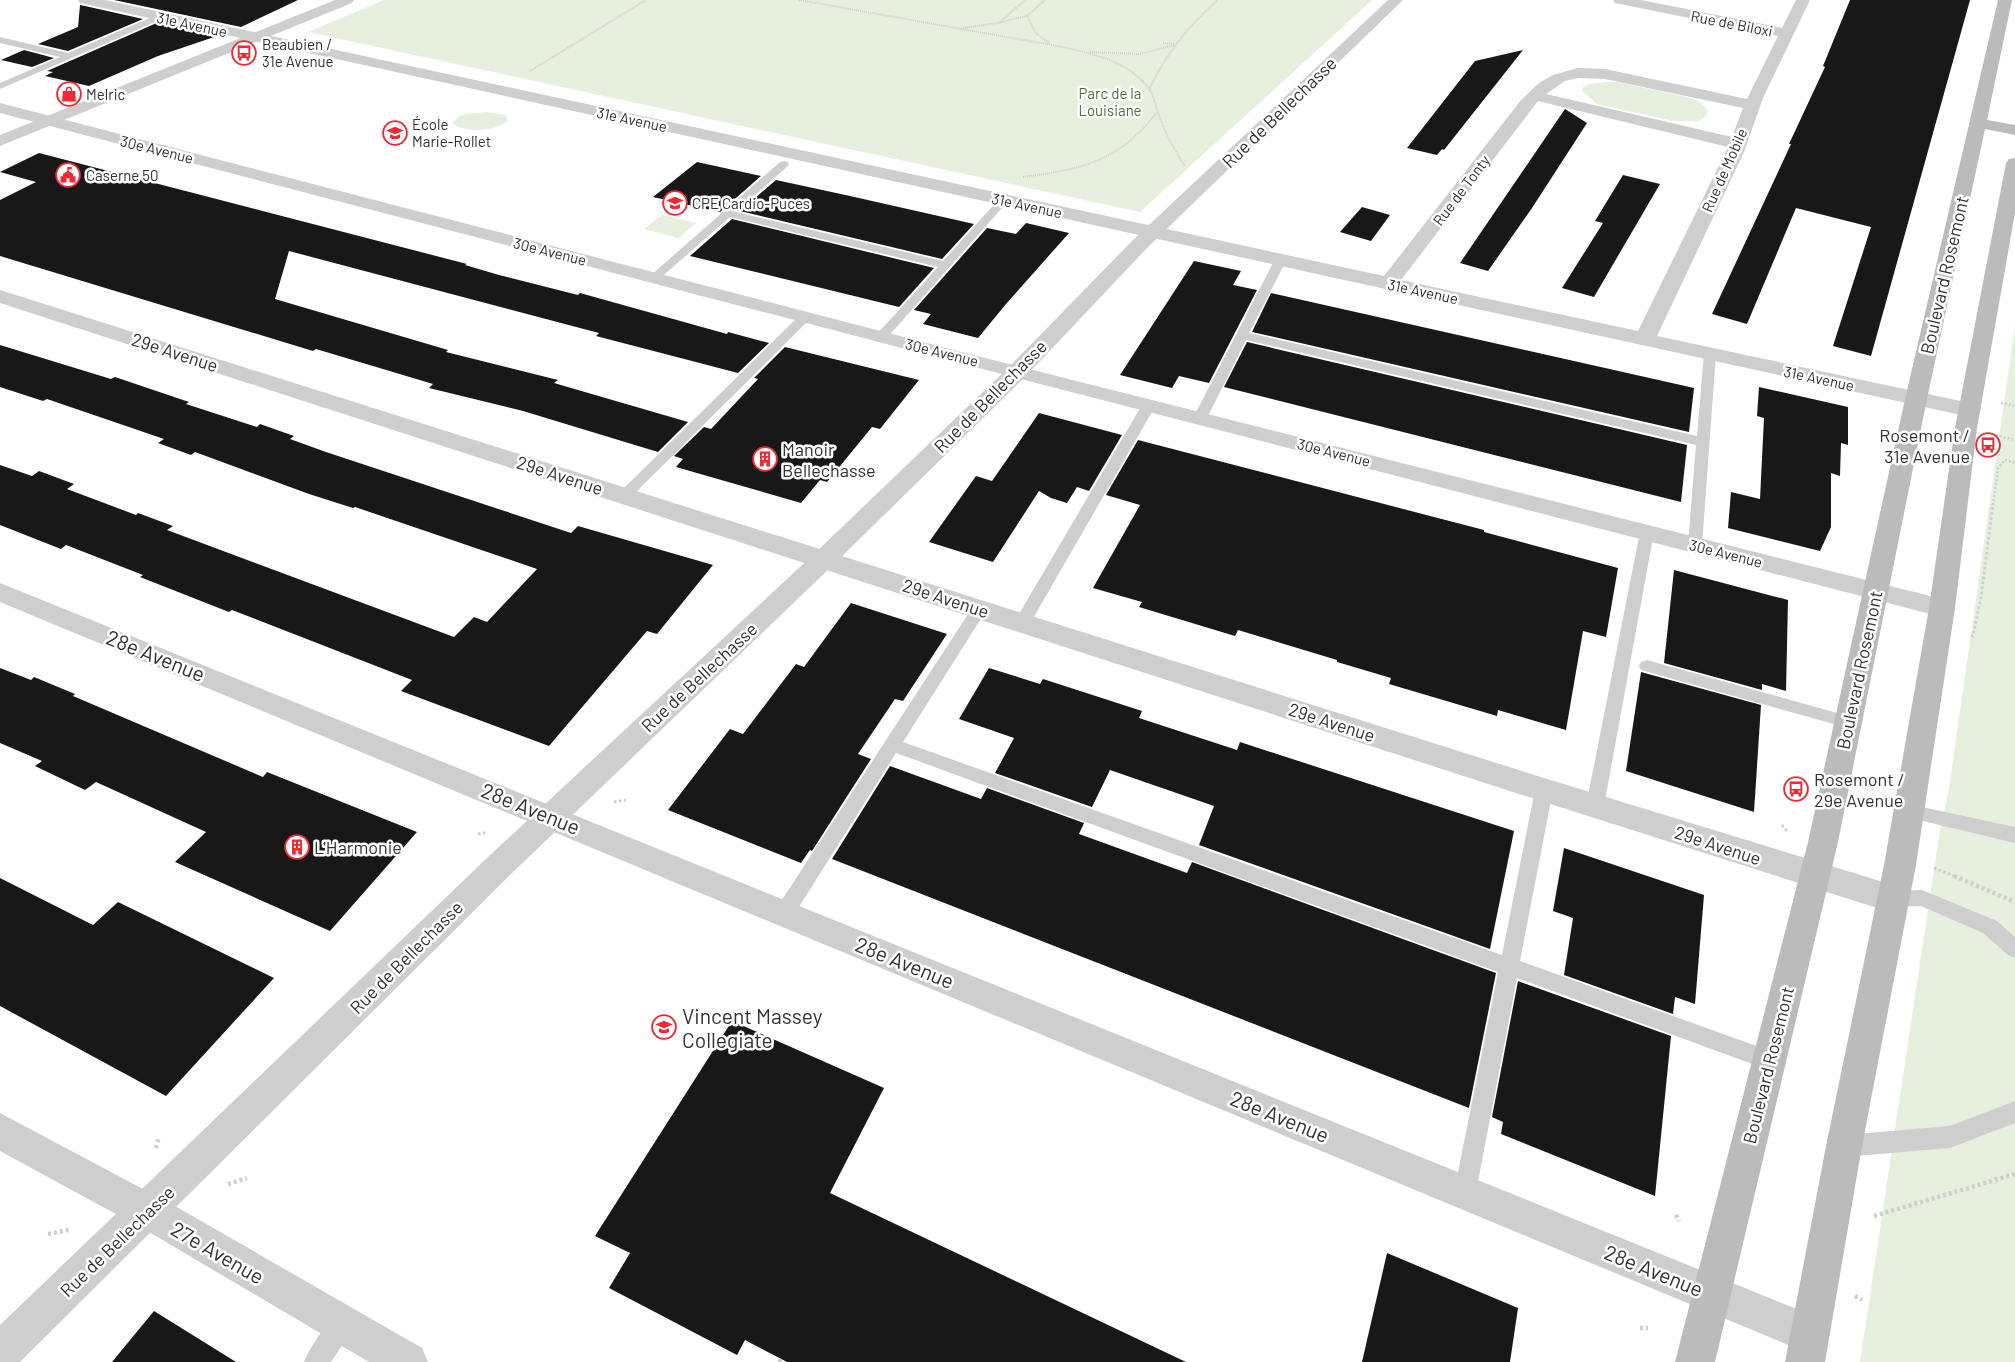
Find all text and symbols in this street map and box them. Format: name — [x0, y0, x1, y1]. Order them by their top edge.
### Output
street label: Rue de Biloxi — [1690, 6, 1774, 40]
street label: 31e Avenue — [155, 8, 229, 40]
place label: Beaubien / 31e Avenue — [262, 35, 334, 70]
bus stop icon: Beaubien / 31e Avenue — [231, 40, 257, 66]
street label: Rue de Bellechasse — [1217, 52, 1341, 172]
shop icon: Melric — [56, 81, 82, 107]
park label: Parc de la Louisiane — [1078, 84, 1142, 119]
place label: Melric — [86, 85, 125, 103]
street label: 31e Avenue — [595, 103, 669, 135]
place label: École Marie-Rollet — [412, 115, 491, 150]
school or university icon: École Marie-Rollet — [382, 120, 408, 146]
street label: Rue de Mobile — [1698, 125, 1750, 215]
street label: 30e Avenue — [118, 131, 196, 167]
street label: Rue de Tonty — [1429, 151, 1493, 229]
public building icon: Caserne 50 — [55, 162, 81, 188]
place label: Caserne 50 — [86, 166, 159, 184]
street label: 31e Avenue — [990, 189, 1064, 221]
school or university icon: CPE Cardio-Puces — [662, 190, 688, 216]
place label: CPE Cardio-Puces — [692, 194, 810, 212]
street label: Boulevard Rosemont — [1915, 194, 1973, 356]
street label: 30e Avenue — [511, 233, 589, 269]
street label: 31e Avenue — [1386, 275, 1460, 307]
street label: 29e Avenue — [129, 328, 221, 376]
street label: 30e Avenue — [903, 334, 981, 370]
street label: Rue de Bellechasse — [929, 335, 1051, 457]
street label: 31e Avenue — [1782, 362, 1856, 394]
place label: Rosemont / 31e Avenue — [1879, 424, 1970, 467]
bus stop icon: Rosemont / 31e Avenue — [1975, 432, 2001, 458]
street label: 30e Avenue — [1295, 434, 1373, 470]
place label: Manoir Bellechasse — [782, 438, 876, 481]
building icon: Manoir Bellechasse — [752, 446, 778, 472]
street label: 29e Avenue — [514, 451, 606, 499]
street label: 30e Avenue — [1687, 535, 1765, 571]
street label: 29e Avenue — [900, 574, 992, 622]
street label: Boulevard Rosemont — [1831, 589, 1887, 751]
street label: Rue de Bellechasse — [636, 618, 762, 736]
street label: 28e Avenue — [103, 624, 209, 686]
street label: 29e Avenue — [1286, 698, 1378, 746]
place label: Rosemont / 29e Avenue — [1814, 768, 1905, 811]
bus stop icon: Rosemont / 29e Avenue — [1783, 776, 1809, 802]
street label: 28e Avenue — [478, 777, 584, 839]
street label: 29e Avenue — [1672, 821, 1764, 869]
building icon: L'Harmonie — [284, 834, 310, 860]
place label: L'Harmonie — [314, 836, 402, 858]
street label: Rue de Bellechasse — [345, 896, 467, 1018]
street label: 28e Avenue — [852, 931, 958, 993]
street label: Boulevard Rosemont — [1738, 984, 1798, 1146]
place label: Vincent Massey Collegiate — [682, 1003, 823, 1052]
school or university icon: Vincent Massey Collegiate — [651, 1014, 677, 1040]
street label: 28e Avenue — [1227, 1085, 1333, 1147]
street label: Rue de Bellechasse — [55, 1181, 179, 1301]
street label: 27e Avenue — [167, 1215, 269, 1289]
street label: 28e Avenue — [1601, 1239, 1707, 1301]

